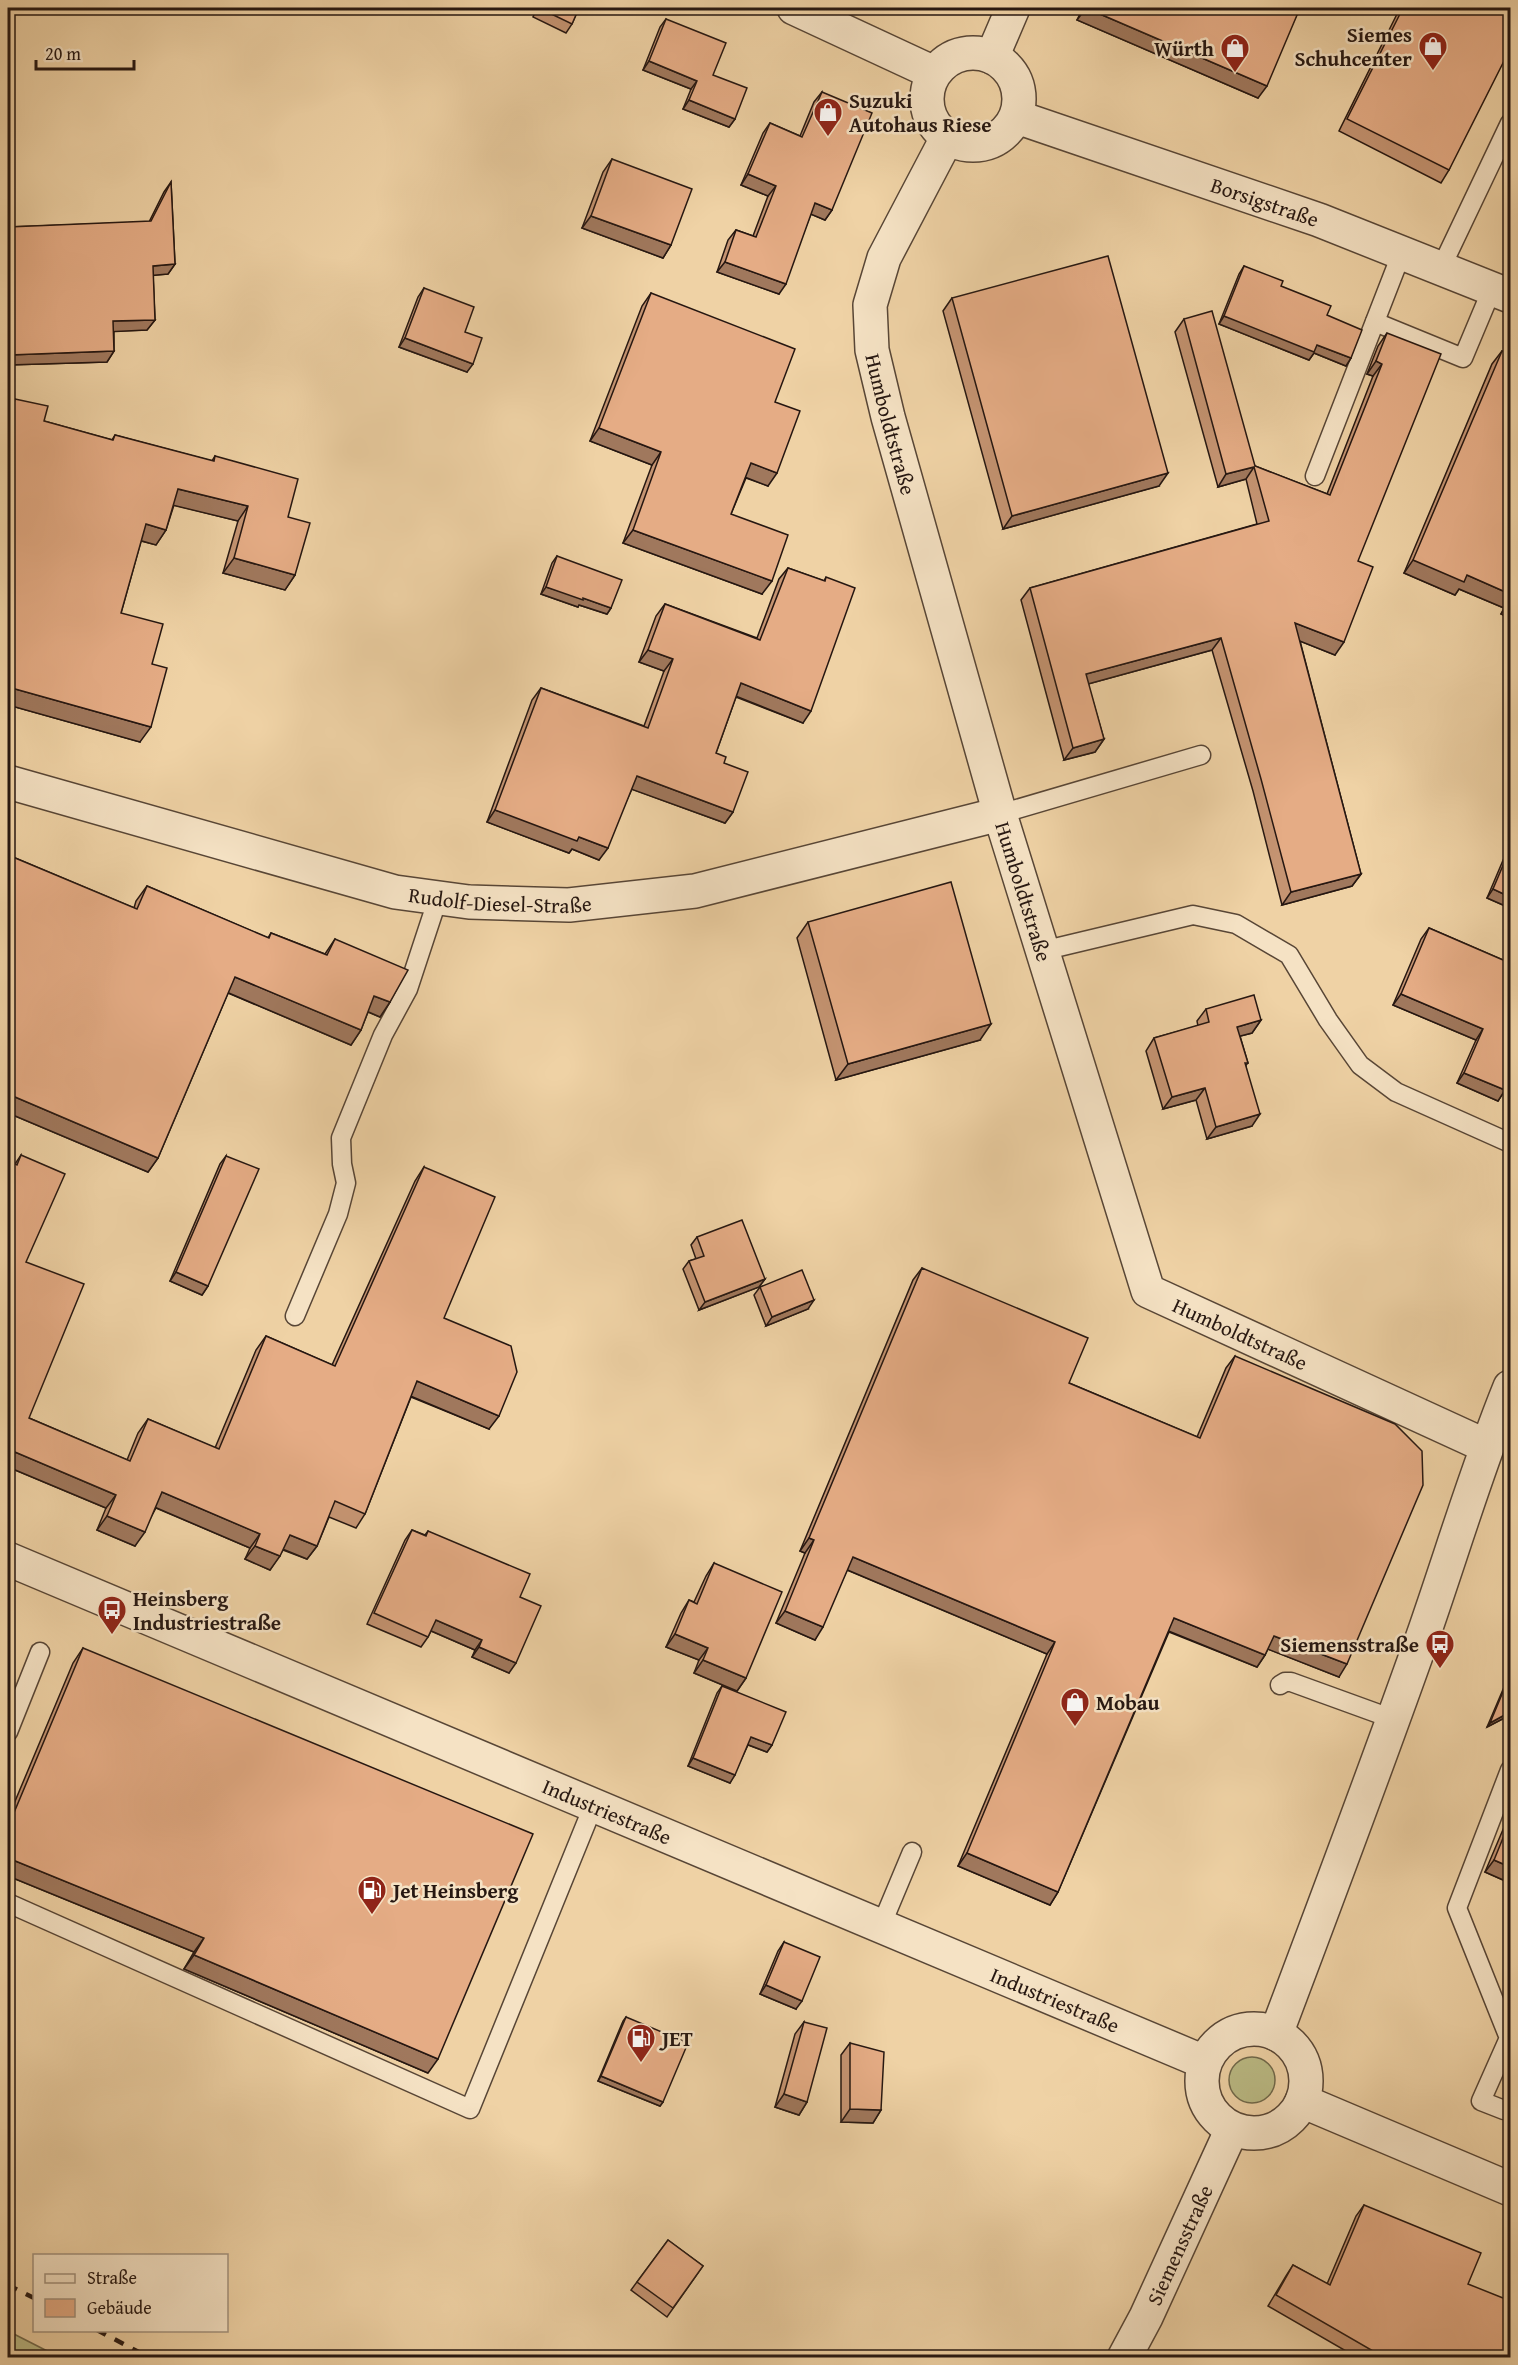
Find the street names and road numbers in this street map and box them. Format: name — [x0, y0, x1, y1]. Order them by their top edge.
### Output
street label: Borsigstraße — [1207, 169, 1323, 234]
street label: Humboldtstraße — [858, 350, 925, 498]
street label: Humboldtstraße — [988, 818, 1060, 965]
street label: Rudolf-Diesel-Straße — [407, 879, 593, 921]
street label: Humboldtstraße — [1168, 1289, 1313, 1378]
street label: Industriestraße — [538, 1770, 677, 1852]
street label: Industriestraße — [986, 1958, 1125, 2040]
street label: Siemensstraße — [1138, 2179, 1220, 2310]

